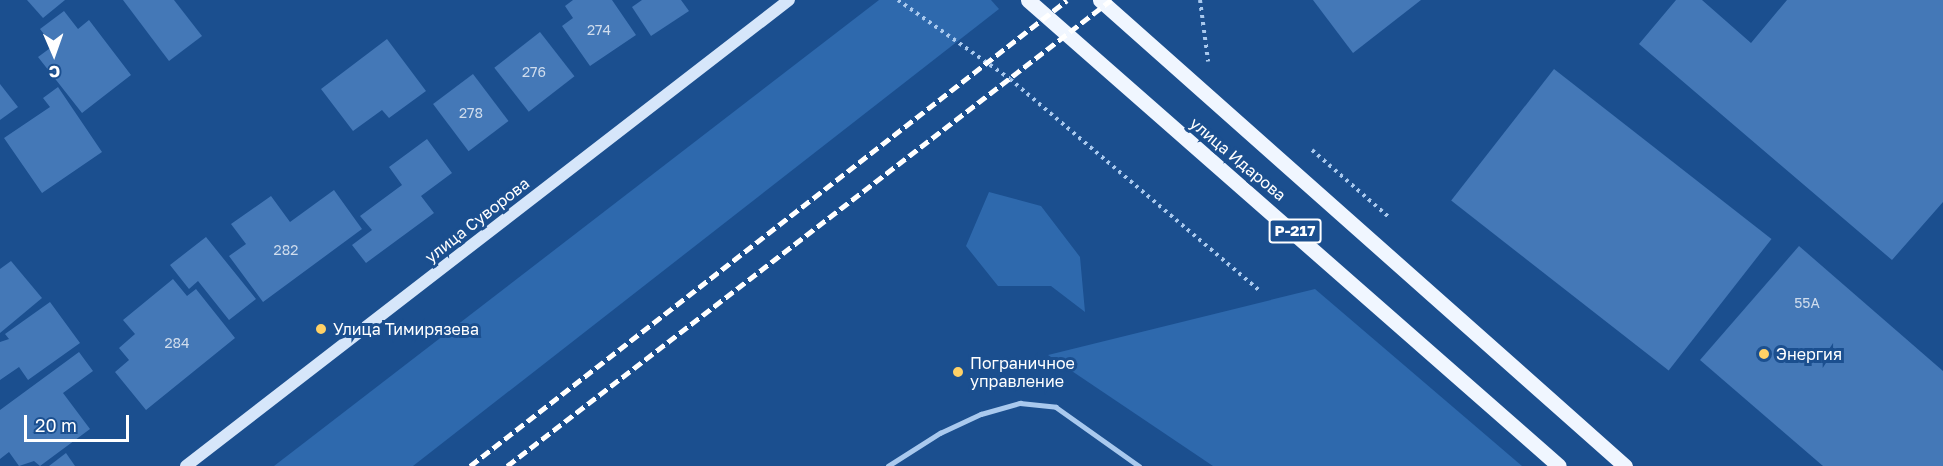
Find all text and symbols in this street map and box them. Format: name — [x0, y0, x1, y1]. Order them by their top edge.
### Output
house number: 274 — [587, 22, 611, 38]
north arrow — [24, 24, 84, 84]
text: С — [49, 62, 61, 82]
house number: 276 — [522, 64, 546, 80]
house number: 278 — [459, 105, 483, 121]
street label: улица Идарова — [1186, 113, 1290, 205]
street label: улица Суворова — [421, 173, 533, 267]
road number: Р-217 — [1268, 219, 1322, 243]
house number: 282 — [274, 242, 298, 258]
house number: 55А — [1794, 295, 1820, 311]
place label: Улица Тимирязева — [333, 319, 479, 339]
marker: Улица Тимирязева — [314, 322, 328, 336]
house number: 284 — [164, 335, 190, 351]
place label: Энергия — [1776, 344, 1842, 364]
marker: Энергия — [1757, 347, 1771, 361]
place label: Пограничное управление — [970, 353, 1075, 391]
marker: Пограничное управление — [951, 365, 965, 379]
scale bar — [27, 403, 132, 441]
text: 20 m — [35, 414, 77, 436]

